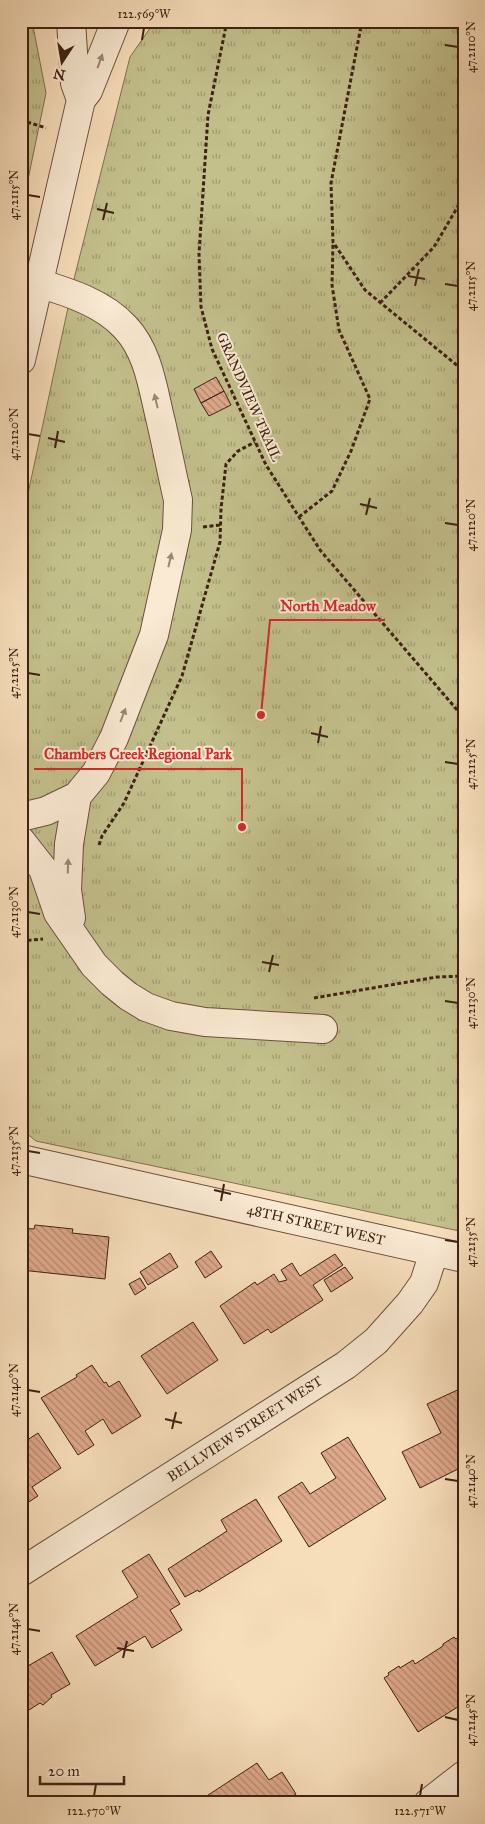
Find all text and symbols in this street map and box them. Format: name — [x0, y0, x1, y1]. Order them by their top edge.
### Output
text: 122.569°W — [117, 7, 171, 21]
text: 47.2110°N — [464, 21, 478, 73]
north arrow — [38, 38, 88, 88]
one-way arrow — [97, 54, 104, 69]
text: N — [52, 65, 67, 84]
text: 47.2115°N — [7, 170, 21, 220]
text: 47.2115°N — [464, 261, 478, 311]
street label: GRANDVIEW TRAIL — [213, 330, 285, 465]
one-way arrow — [152, 393, 160, 408]
text: 47.2120°N — [7, 408, 21, 461]
text: 47.2120°N — [464, 499, 478, 552]
one-way arrow — [166, 553, 174, 568]
callout: North Meadow — [270, 590, 385, 620]
text: North Meadow — [280, 597, 377, 615]
text: 47.2125°N — [7, 647, 21, 699]
one-way arrow — [119, 707, 127, 722]
text: 47.2125°N — [464, 738, 478, 790]
callout: Chambers Creek Regional Park — [34, 739, 242, 769]
text: Chambers Creek Regional Park — [44, 745, 233, 764]
one-way arrow — [64, 858, 72, 874]
text: 47.2130°N — [7, 886, 21, 938]
text: 47.2130°N — [464, 977, 478, 1029]
text: 47.2135°N — [7, 1126, 21, 1176]
street label: 48TH STREET WEST — [245, 1201, 387, 1249]
text: 47.2135°N — [464, 1217, 478, 1267]
text: 47.2140°N — [7, 1363, 21, 1417]
street label: BELLVIEW STREET WEST — [164, 1372, 326, 1486]
text: 47.2140°N — [464, 1454, 478, 1508]
text: 47.2145°N — [7, 1603, 21, 1655]
text: 47.2145°N — [464, 1694, 478, 1746]
scale bar — [40, 1754, 124, 1786]
text: 20 m — [48, 1762, 80, 1780]
text: 122.570°W — [67, 1804, 122, 1818]
text: 122.571°W — [394, 1804, 446, 1818]

